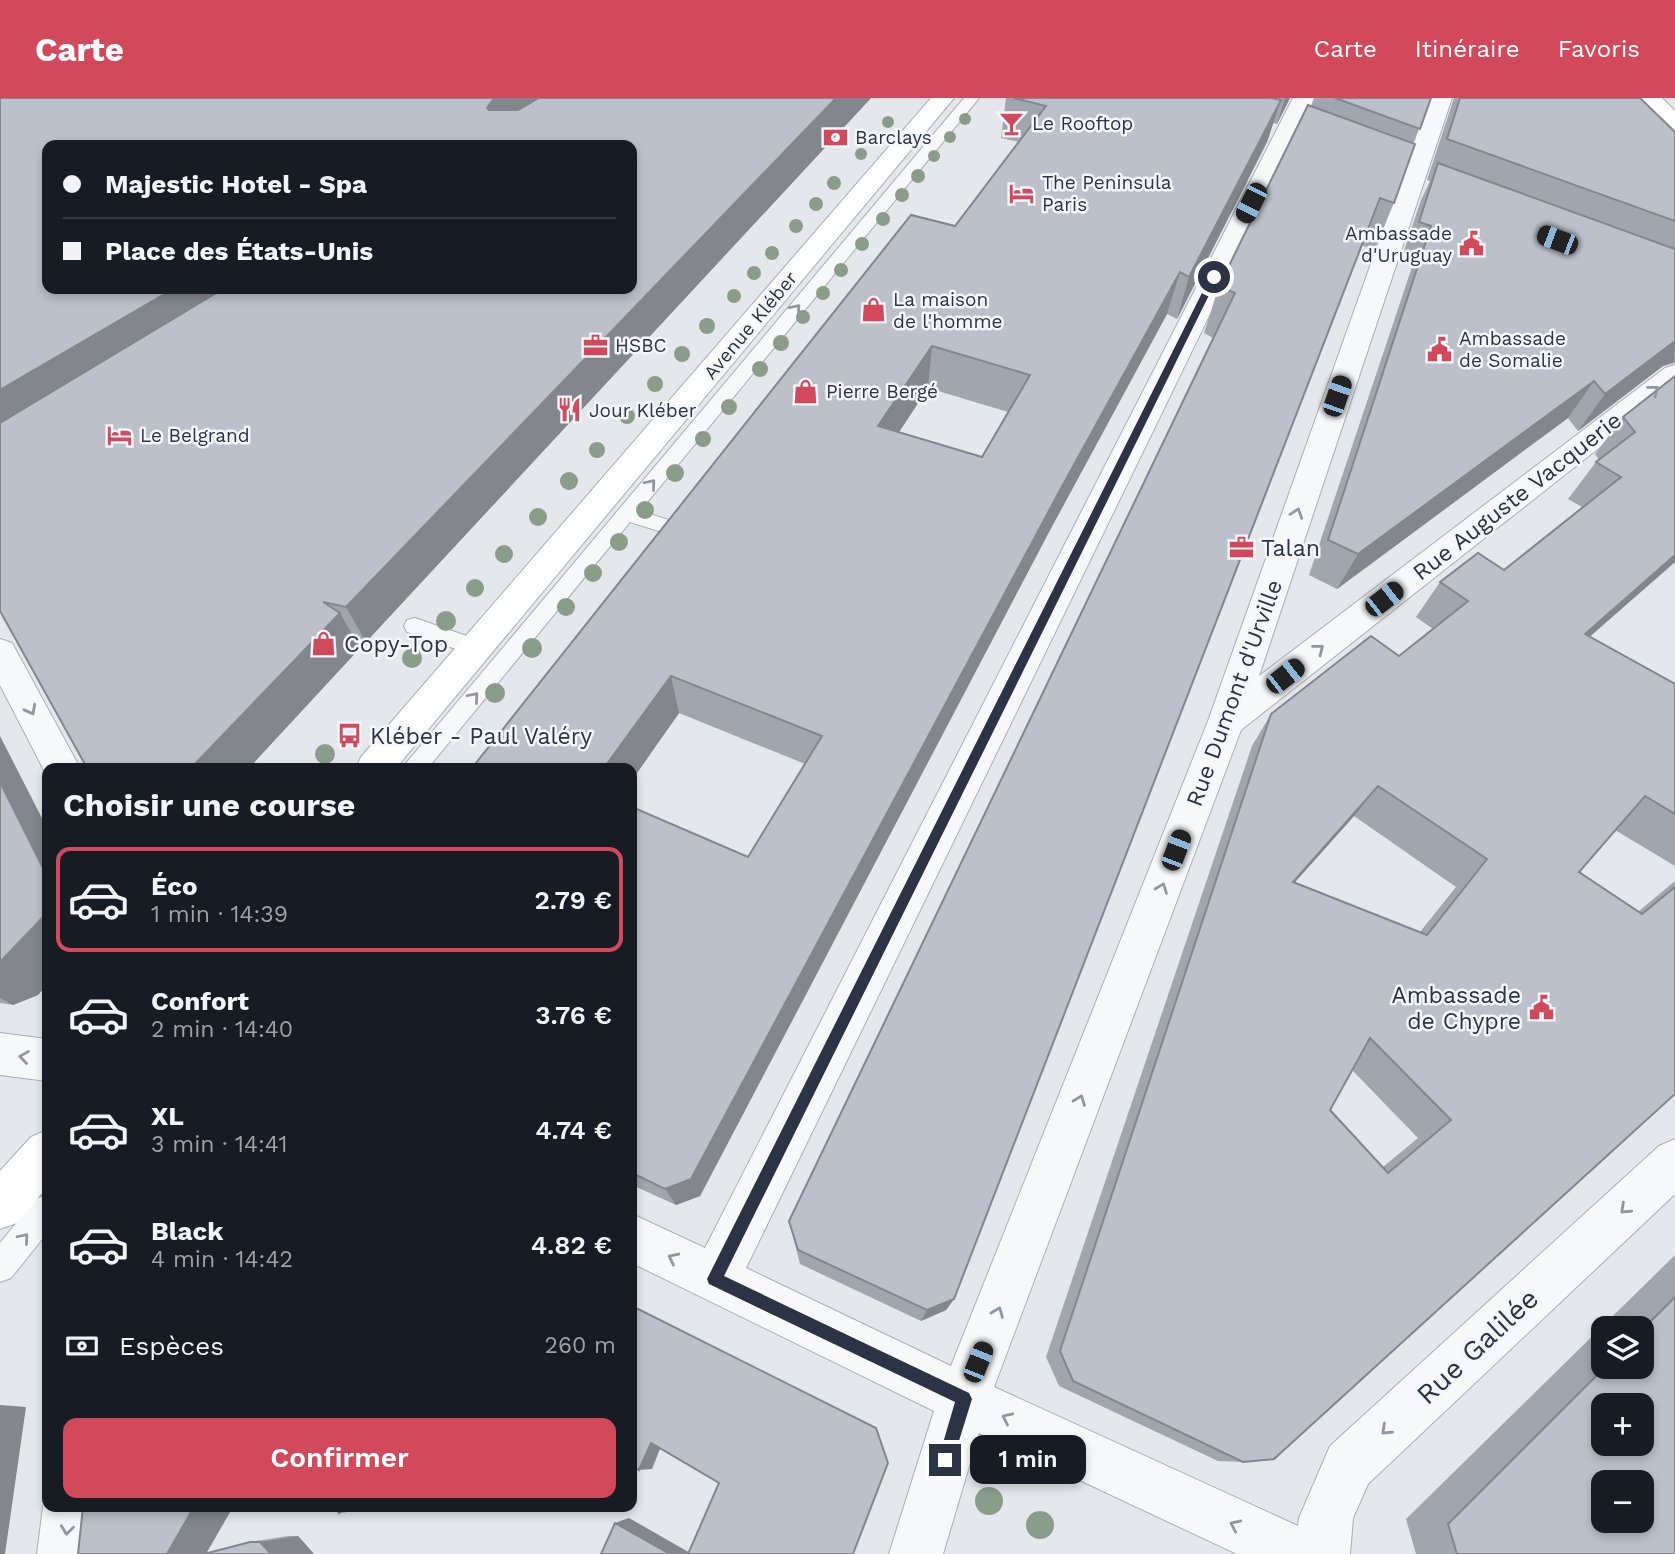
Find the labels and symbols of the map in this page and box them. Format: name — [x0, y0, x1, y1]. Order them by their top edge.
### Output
bar icon: Le Rooftop — [998, 109, 1026, 137]
place label: Le Rooftop — [1032, 112, 1133, 135]
bank icon: Barclays — [821, 123, 849, 151]
place label: Barclays — [855, 126, 932, 149]
place label: The Peninsula Paris — [1042, 171, 1172, 216]
hotel icon: The Peninsula Paris — [1008, 179, 1036, 207]
car — [1233, 180, 1270, 226]
place label: Ambassade d'Uruguay — [1345, 222, 1452, 267]
car — [1534, 223, 1581, 257]
public building icon: Ambassade d'Uruguay — [1458, 230, 1486, 258]
route start — [1198, 261, 1230, 293]
street label: Avenue Kléber — [699, 267, 802, 384]
place label: La maison de l'homme — [893, 288, 1003, 333]
shop icon: La maison de l'homme — [859, 296, 887, 324]
one-way arrow — [788, 305, 800, 318]
place label: Ambassade de Somalie — [1459, 327, 1566, 372]
office icon: HSBC — [581, 331, 609, 359]
place label: HSBC — [615, 334, 667, 357]
public building icon: Ambassade de Somalie — [1425, 335, 1453, 363]
car — [1321, 373, 1354, 419]
shop icon: Pierre Bergé — [792, 377, 820, 405]
place label: Pierre Bergé — [826, 380, 938, 403]
one-way arrow — [1646, 386, 1659, 399]
restaurant icon: Jour Kléber — [555, 396, 583, 424]
place label: Jour Kléber — [589, 399, 697, 422]
street label: Rue Auguste Vacquerie — [1408, 407, 1627, 586]
hotel icon: Le Belgrand — [106, 421, 134, 449]
place label: Le Belgrand — [140, 424, 250, 447]
one-way arrow — [642, 480, 655, 492]
one-way arrow — [1289, 507, 1303, 519]
office icon: Talan — [1227, 534, 1255, 562]
place label: Talan — [1261, 535, 1320, 562]
street label: Rue Dumont d'Urville — [1181, 576, 1288, 810]
car — [1361, 578, 1408, 620]
shop icon: Copy-Top — [310, 630, 338, 658]
place label: Copy-Top — [344, 631, 448, 658]
one-way arrow — [1311, 645, 1324, 658]
car — [1262, 655, 1309, 697]
one-way arrow — [466, 692, 478, 705]
one-way arrow — [23, 703, 36, 715]
bus stop icon: Kléber - Paul Valéry — [336, 722, 364, 750]
place label: Kléber - Paul Valéry — [370, 723, 592, 750]
car — [1159, 827, 1194, 873]
one-way arrow — [1153, 882, 1167, 894]
place label: Ambassade de Chypre — [1392, 982, 1521, 1035]
public building icon: Ambassade de Chypre — [1527, 994, 1555, 1022]
one-way arrow — [18, 1049, 30, 1064]
one-way arrow — [1071, 1095, 1085, 1107]
one-way arrow — [1620, 1200, 1633, 1213]
one-way arrow — [16, 1234, 28, 1247]
one-way arrow — [668, 1253, 680, 1267]
street label: Rue Galilée — [1410, 1282, 1545, 1411]
one-way arrow — [989, 1307, 1003, 1319]
car — [961, 1339, 996, 1385]
one-way arrow — [1002, 1412, 1014, 1426]
one-way arrow — [1381, 1422, 1394, 1434]
callout: 1 min — [970, 1436, 1085, 1484]
route end — [929, 1444, 961, 1476]
one-way arrow — [1230, 1519, 1242, 1533]
one-way arrow — [60, 1525, 75, 1536]

